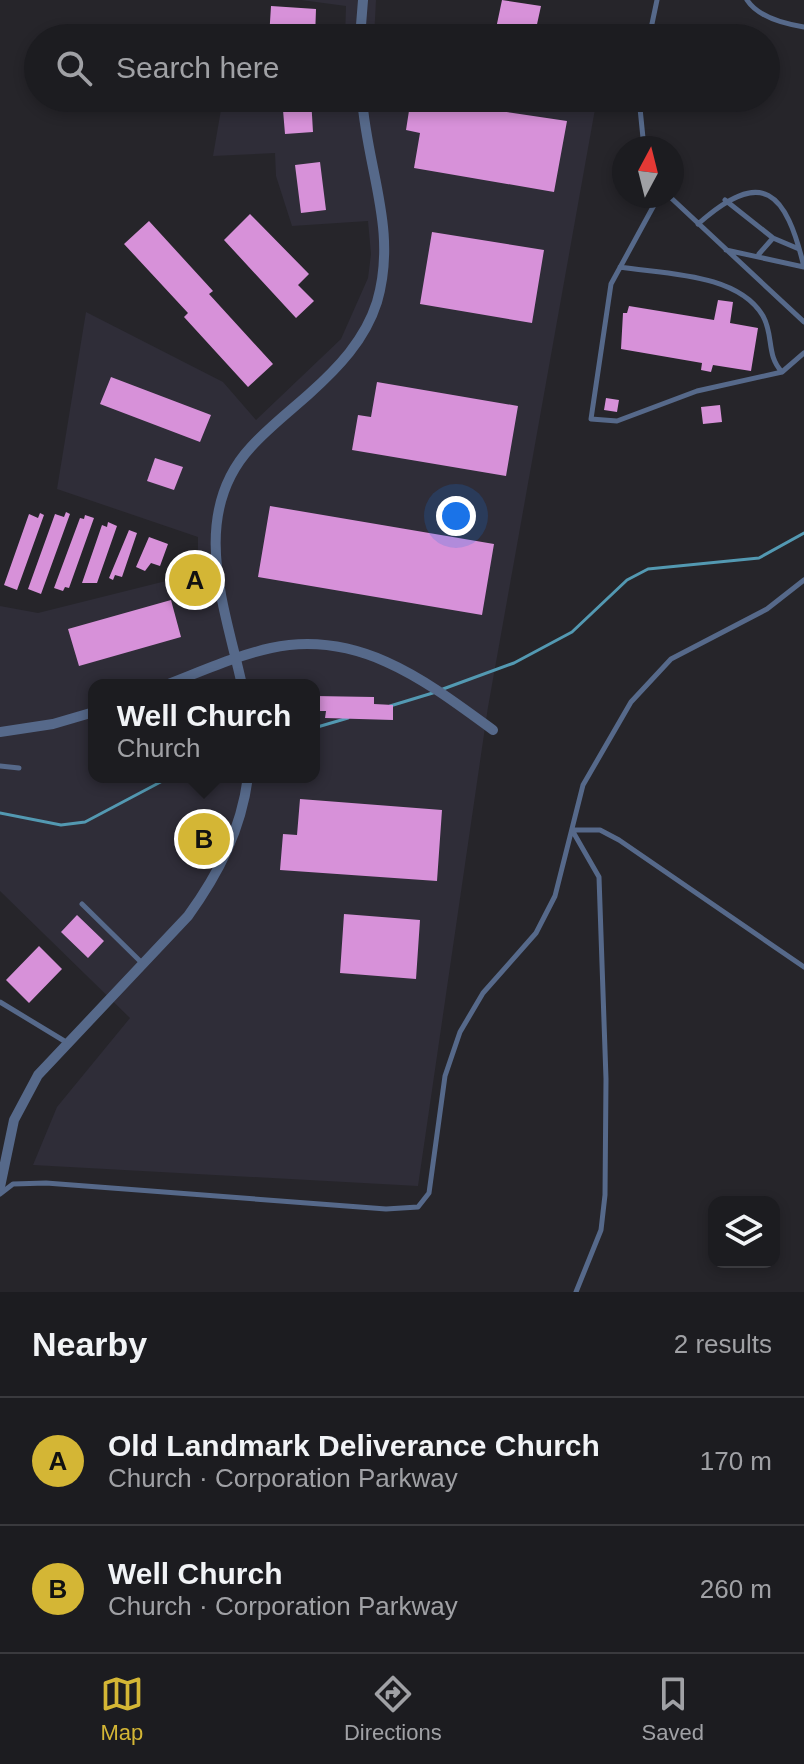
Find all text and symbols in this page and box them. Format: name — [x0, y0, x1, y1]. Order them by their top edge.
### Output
search box — [24, 24, 780, 112]
icon: search — [52, 46, 96, 90]
text: Search here — [116, 51, 279, 84]
north arrow — [612, 136, 684, 208]
your location — [436, 496, 476, 536]
pin: A — [169, 550, 221, 610]
popup — [88, 679, 320, 783]
text: Well Church — [117, 699, 291, 732]
text: Church — [117, 733, 201, 763]
pin: B — [178, 809, 230, 869]
map controls — [708, 1196, 780, 1268]
button: layers — [708, 1196, 780, 1268]
text: Nearby — [32, 1325, 147, 1363]
text: 2 results — [674, 1329, 772, 1359]
text: Old Landmark Deliverance Church — [108, 1429, 600, 1462]
text: A — [49, 1446, 67, 1476]
text: 170 m — [700, 1446, 772, 1476]
text: Church · Corporation Parkway — [108, 1463, 458, 1493]
text: Well Church — [108, 1557, 282, 1590]
text: B — [49, 1574, 67, 1604]
text: 260 m — [700, 1574, 772, 1604]
text: Church · Corporation Parkway — [108, 1591, 458, 1621]
tab: Map — [100, 1672, 144, 1746]
tab: Directions — [344, 1672, 442, 1746]
tab: Saved — [642, 1672, 704, 1746]

